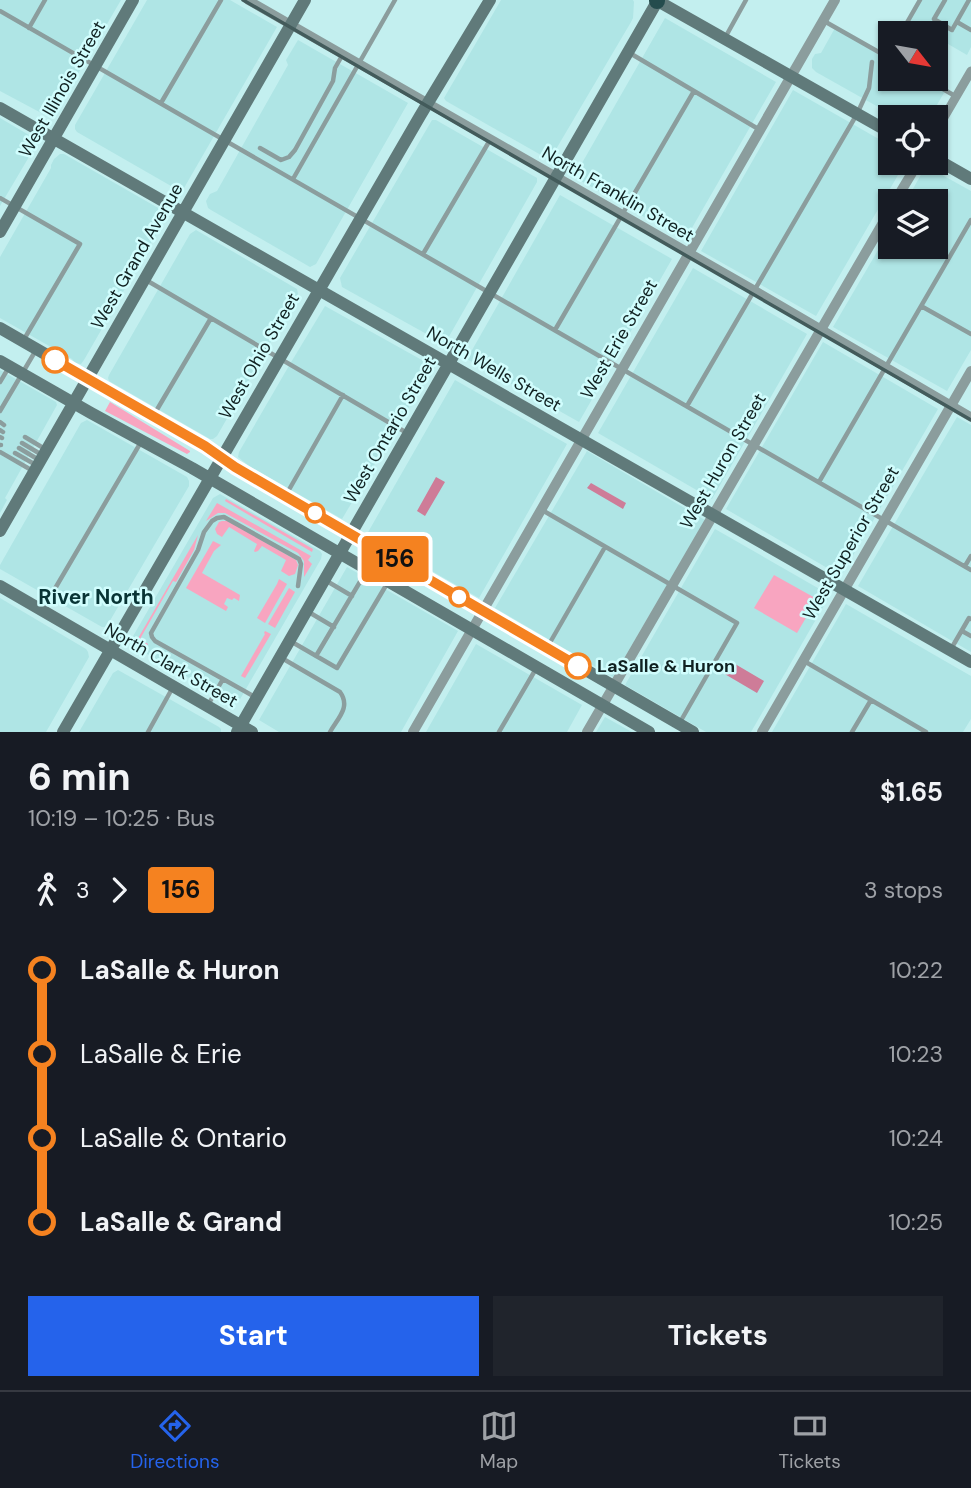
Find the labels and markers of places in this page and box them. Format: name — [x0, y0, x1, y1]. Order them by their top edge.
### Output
unlabelled marker — [42, 347, 68, 373]
unlabelled marker — [305, 503, 325, 523]
unlabelled marker — [449, 587, 469, 607]
marker: LaSalle & Huron — [565, 653, 591, 679]
place label: LaSalle & Huron — [597, 654, 735, 678]

